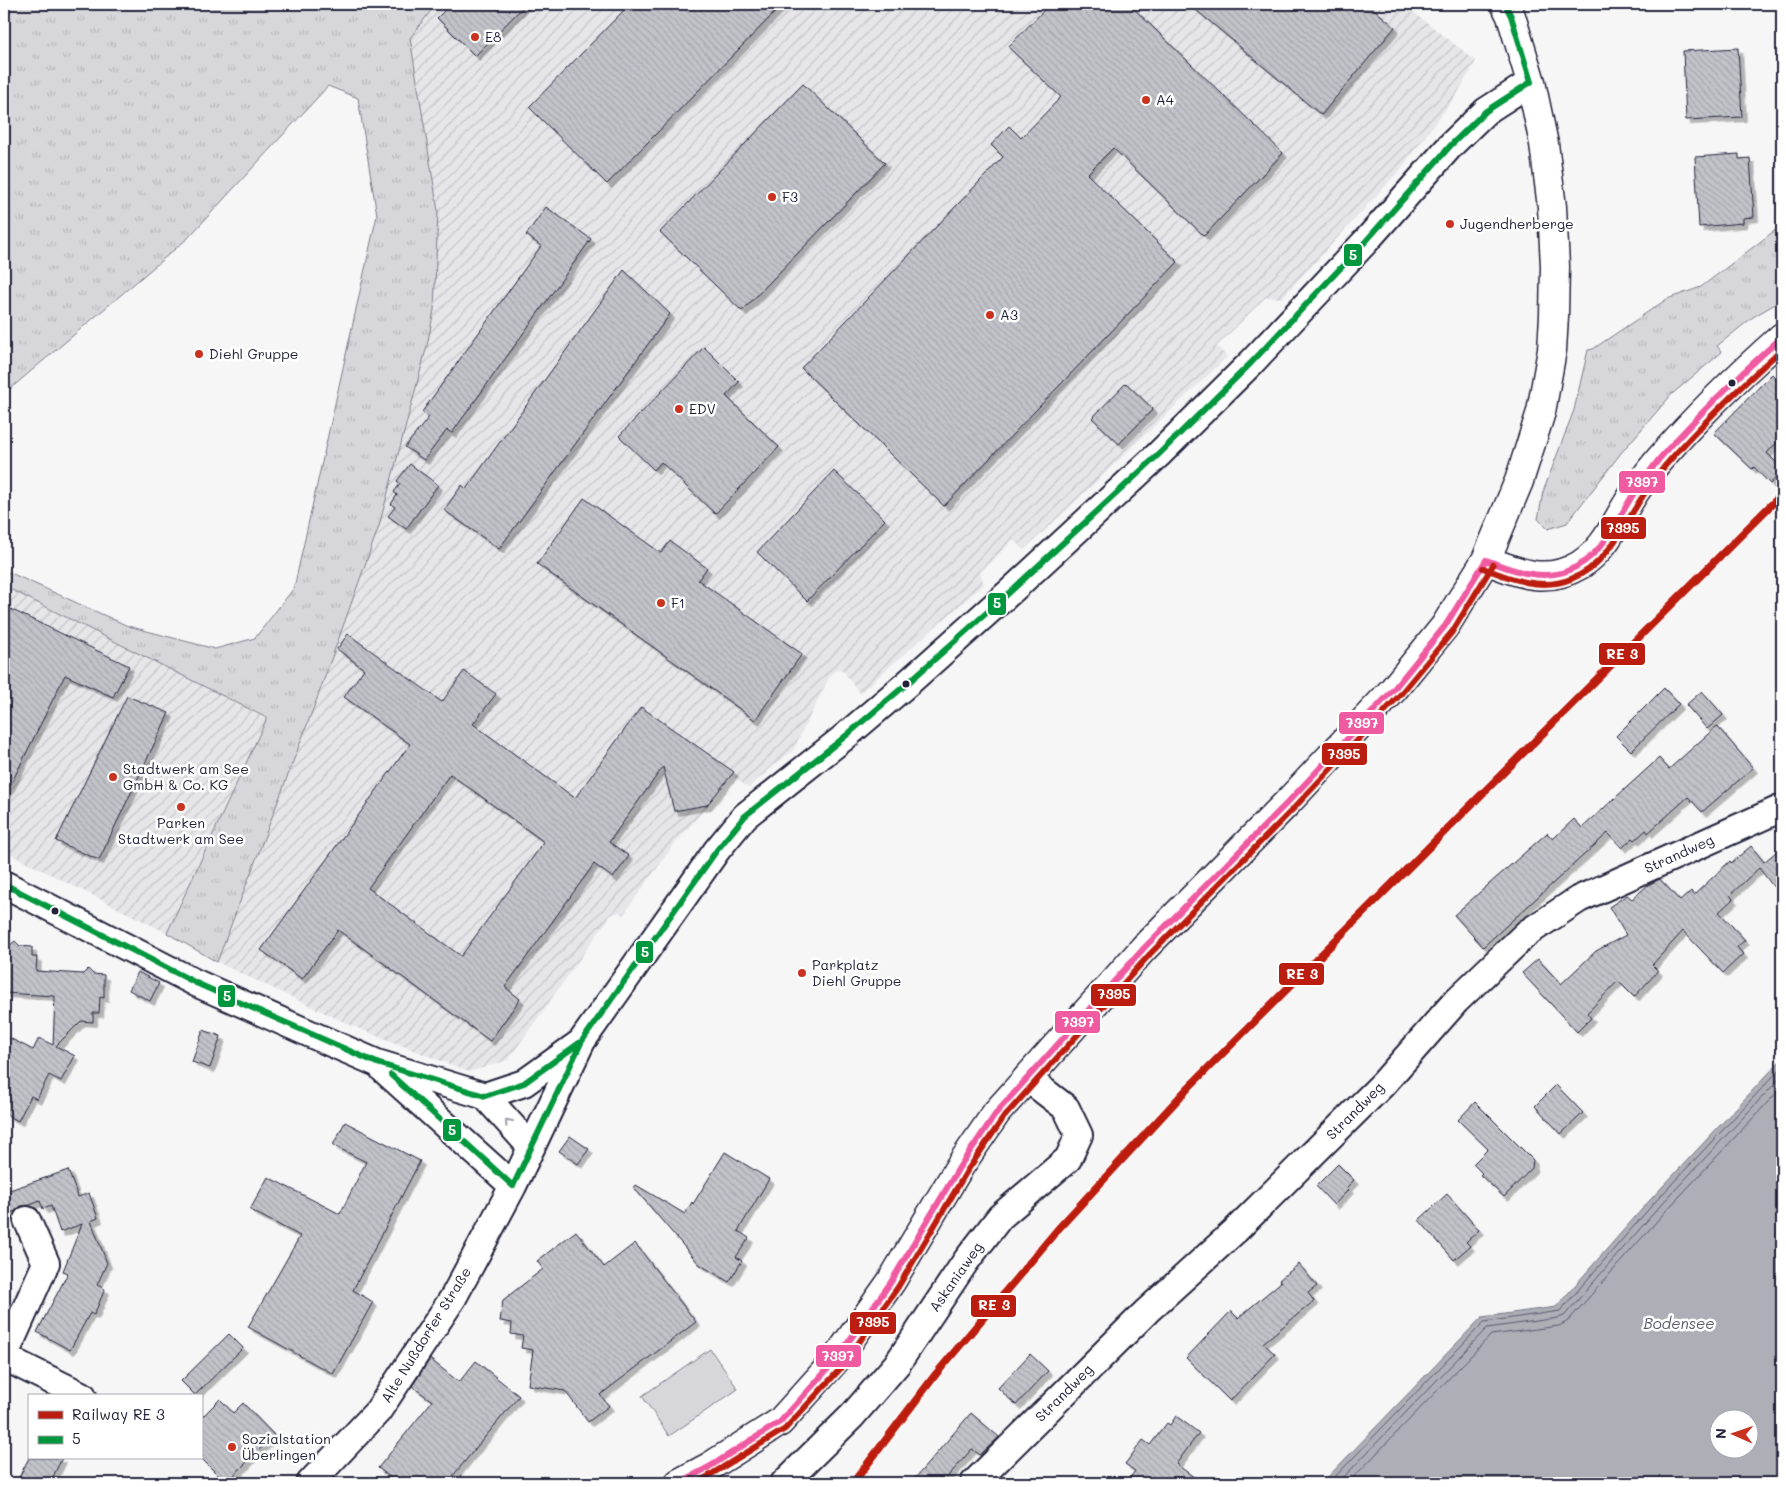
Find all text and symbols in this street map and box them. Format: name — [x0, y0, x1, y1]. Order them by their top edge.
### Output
place label: E8 — [485, 27, 502, 46]
marker: E8 — [469, 31, 481, 43]
place label: A4 — [1156, 90, 1175, 109]
marker: A4 — [1140, 94, 1152, 106]
place label: F3 — [782, 187, 798, 206]
marker: F3 — [766, 191, 778, 203]
place label: Jugendherberge — [1460, 214, 1574, 233]
marker: Jugendherberge — [1444, 218, 1456, 230]
line badge: 5 — [1343, 243, 1363, 267]
text: 5 — [1349, 245, 1357, 264]
place label: A3 — [1000, 305, 1018, 324]
marker: A3 — [984, 309, 996, 321]
place label: Diehl Gruppe — [209, 344, 298, 363]
marker: Diehl Gruppe — [193, 348, 205, 360]
unlabelled marker — [1727, 378, 1737, 388]
place label: EDV — [689, 399, 716, 418]
marker: EDV — [673, 403, 685, 415]
line badge: 7397 — [1618, 470, 1666, 494]
text: 7397 — [1626, 472, 1658, 491]
line badge: 7395 — [1600, 516, 1647, 540]
text: 7395 — [1607, 518, 1639, 537]
line badge: 5 — [987, 592, 1007, 616]
place label: F1 — [671, 593, 685, 612]
text: 5 — [993, 593, 1001, 612]
marker: F1 — [655, 597, 667, 609]
line badge: RE 3 — [1598, 642, 1646, 666]
text: RE 3 — [1606, 644, 1638, 663]
unlabelled marker — [901, 679, 911, 689]
line badge: 7397 — [1338, 711, 1385, 735]
text: 7397 — [1346, 713, 1378, 732]
line badge: 7395 — [1321, 742, 1368, 766]
text: 7395 — [1328, 744, 1360, 763]
place label: Stadtwerk am See GmbH & Co. KG — [123, 759, 249, 794]
marker: Stadtwerk am See GmbH & Co. KG — [107, 771, 119, 783]
marker: Parken Stadtwerk am See — [175, 801, 187, 813]
place label: Parken Stadtwerk am See — [118, 813, 244, 848]
street label: Strandweg — [1641, 830, 1716, 877]
unlabelled marker — [50, 906, 60, 916]
line badge: 5 — [635, 940, 654, 964]
text: 5 — [641, 942, 649, 961]
place label: Parkplatz Diehl Gruppe — [812, 955, 901, 990]
line badge: RE 3 — [1278, 962, 1325, 986]
text: RE 3 — [1286, 964, 1318, 983]
marker: Parkplatz Diehl Gruppe — [796, 967, 808, 979]
line badge: 7395 — [1090, 983, 1137, 1007]
line badge: 5 — [217, 984, 236, 1008]
text: 7395 — [1098, 984, 1130, 1003]
text: 5 — [223, 986, 231, 1005]
line badge: 7397 — [1054, 1010, 1101, 1034]
text: 7397 — [1062, 1012, 1094, 1031]
street label: Strandweg — [1322, 1078, 1388, 1144]
line badge: 5 — [442, 1118, 462, 1142]
one-way arrow — [505, 1118, 514, 1127]
text: 5 — [448, 1120, 456, 1139]
street label: Askaniaweg — [925, 1238, 987, 1315]
street label: Alte Nußdorfer Straße — [376, 1263, 475, 1406]
line badge: RE 3 — [970, 1294, 1017, 1318]
text: RE 3 — [978, 1295, 1010, 1314]
line badge: 7395 — [849, 1311, 897, 1335]
text: 7395 — [857, 1312, 889, 1331]
water label: Bodensee — [1643, 1313, 1715, 1333]
line badge: 7397 — [815, 1344, 862, 1368]
text: 7397 — [822, 1346, 854, 1365]
street label: Strandweg — [1031, 1360, 1097, 1426]
legend — [28, 1394, 202, 1460]
text: Railway RE 3 — [72, 1404, 165, 1424]
north arrow — [1708, 1410, 1758, 1460]
text: 5 — [72, 1428, 81, 1448]
text: N — [1711, 1428, 1730, 1439]
place label: Sozialstation Überlingen — [242, 1429, 331, 1464]
marker: Sozialstation Überlingen — [226, 1441, 238, 1453]

